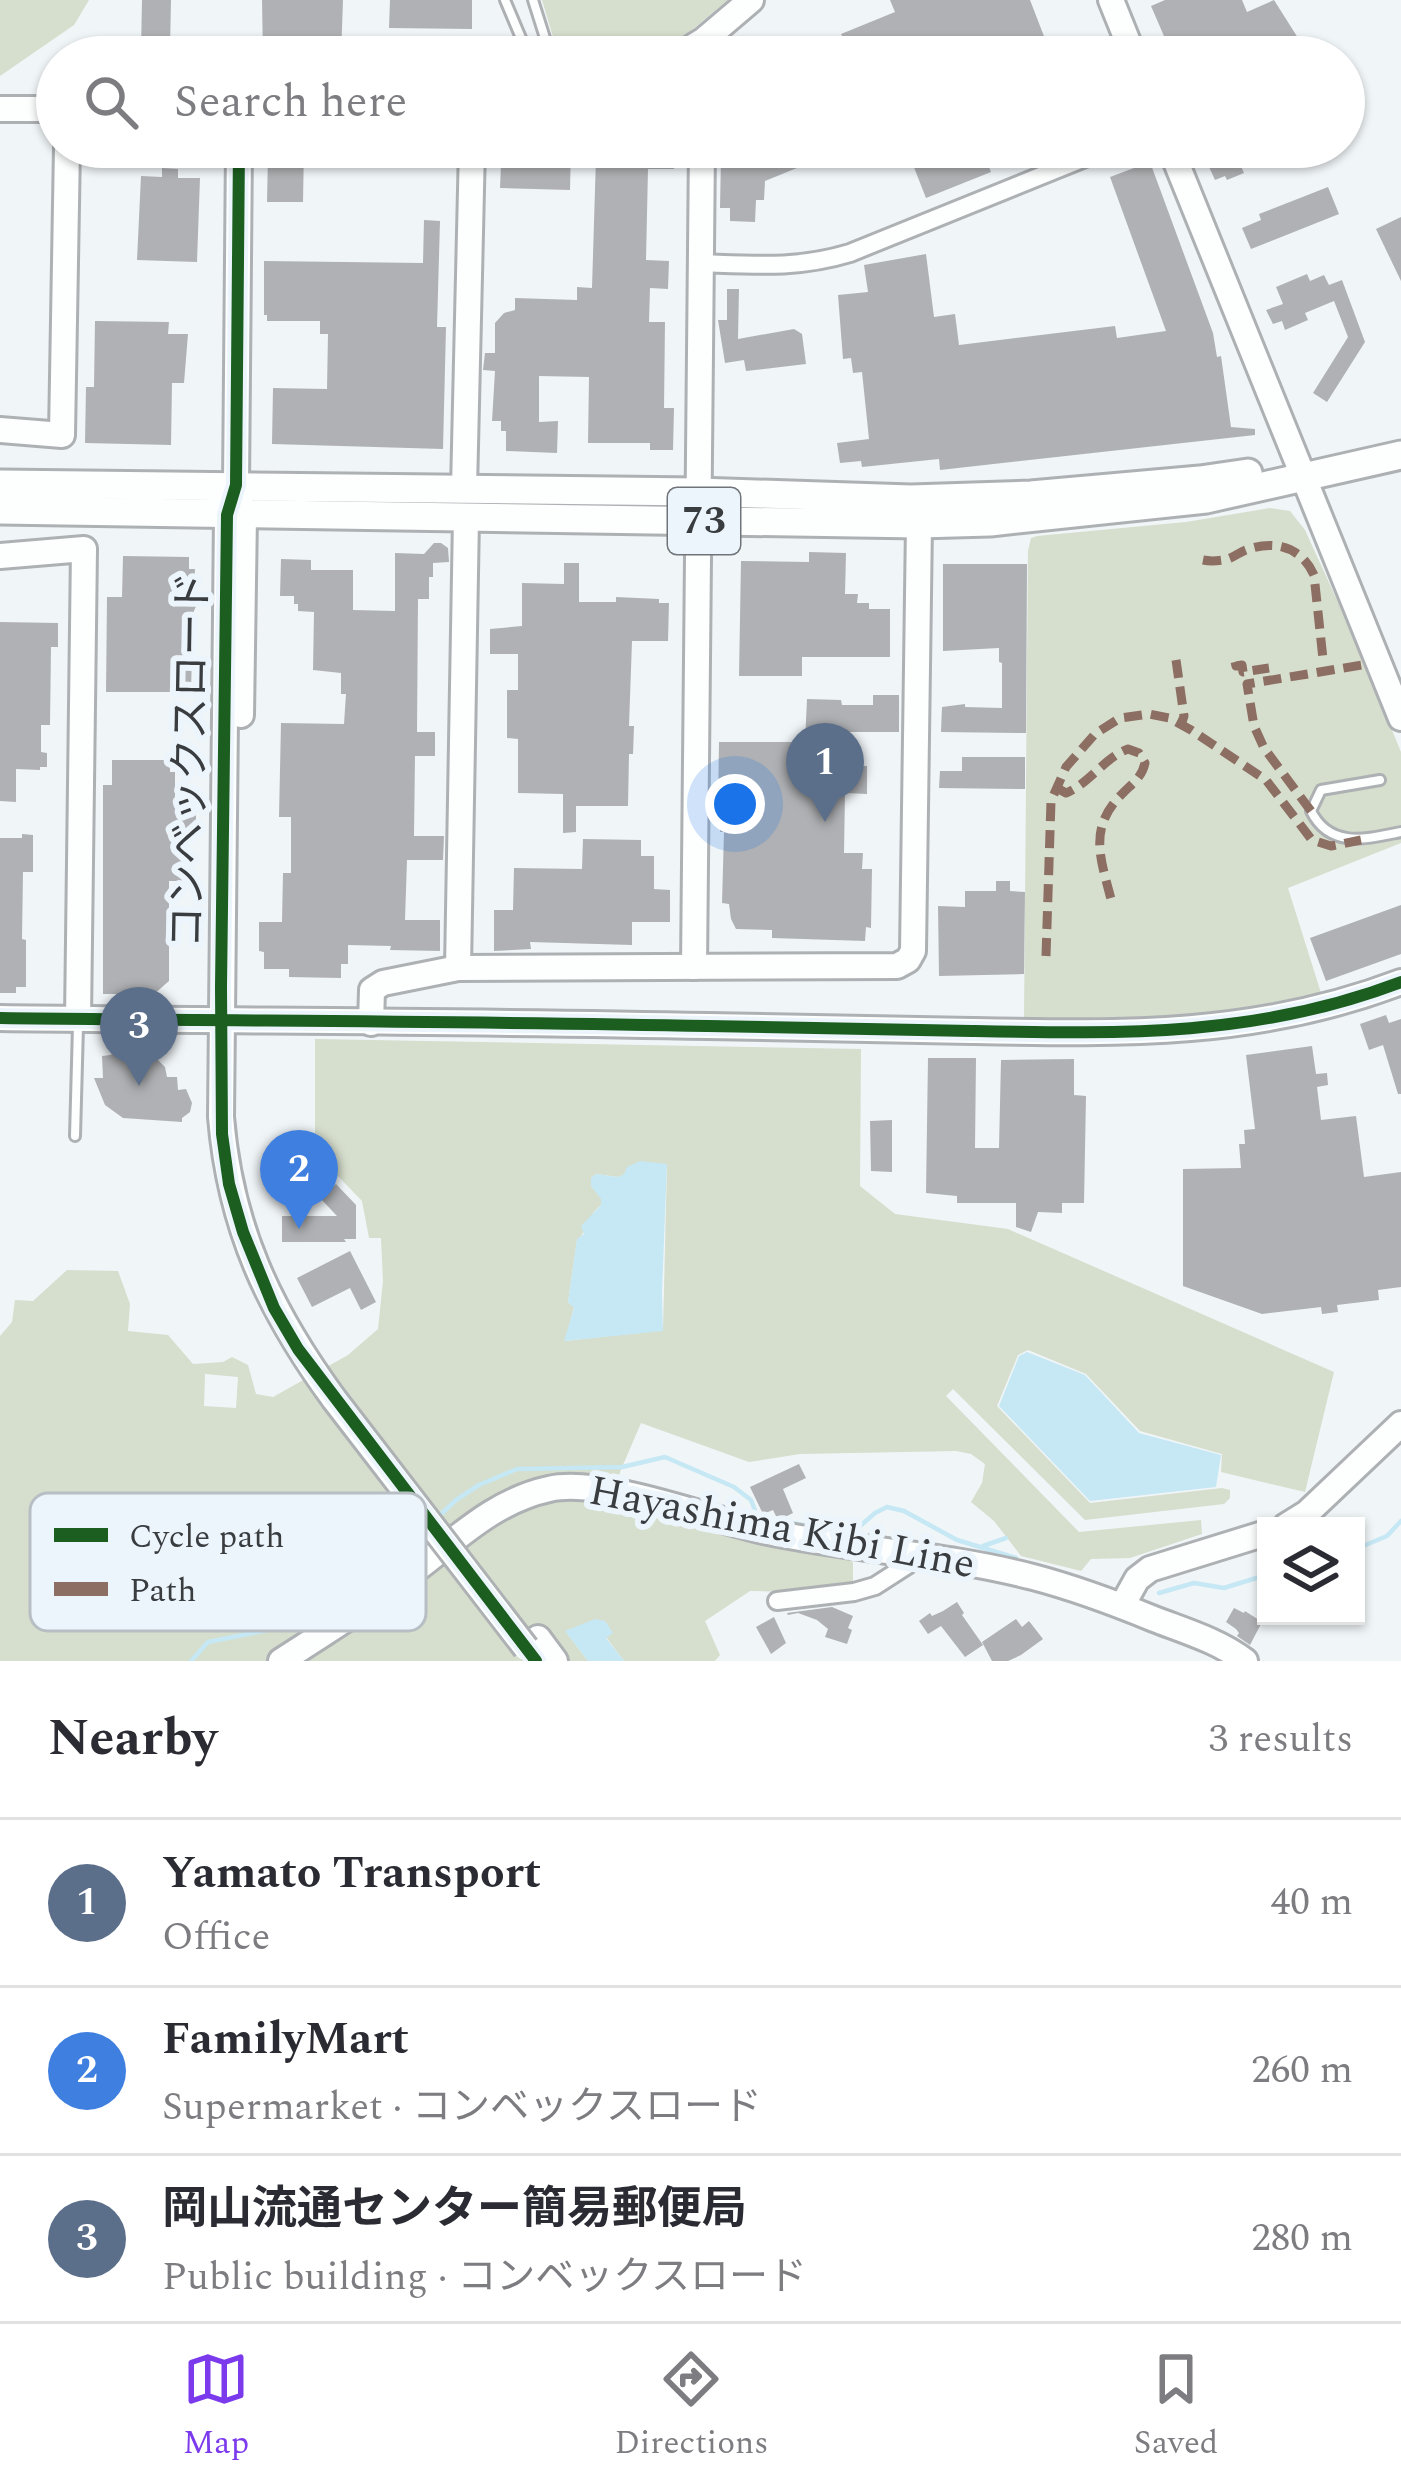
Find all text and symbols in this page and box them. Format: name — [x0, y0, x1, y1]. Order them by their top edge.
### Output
search box — [36, 36, 1365, 168]
text: Search here — [174, 68, 407, 137]
icon: search — [78, 69, 144, 135]
road number: 73 — [668, 488, 740, 554]
street label: コンベックスロード — [156, 571, 226, 949]
pin: 1 — [786, 723, 864, 822]
your location — [705, 774, 765, 834]
pin: 3 — [100, 987, 178, 1086]
pin: 2 — [260, 1130, 338, 1229]
street label: Hayashima Kibi Line — [584, 1460, 980, 1596]
legend — [30, 1493, 426, 1631]
text: Cycle path — [129, 1512, 284, 1562]
map controls — [1257, 1517, 1365, 1625]
button: layers — [1257, 1517, 1365, 1625]
text: Path — [129, 1566, 196, 1616]
text: Nearby — [48, 1700, 217, 1778]
text: 3 results — [1209, 1710, 1353, 1769]
text: Yamato Transport — [162, 1839, 541, 1908]
text: 1 — [76, 1873, 98, 1932]
text: 40 m — [1271, 1873, 1353, 1932]
text: Office — [162, 1908, 270, 1967]
text: FamilyMart — [162, 2005, 409, 2074]
text: 2 — [76, 2041, 98, 2100]
text: 260 m — [1251, 2041, 1353, 2100]
text: Supermarket · コンベックスロード — [162, 2078, 762, 2137]
text: 岡山流通センター簡易郵便局 — [162, 2175, 747, 2244]
text: 3 — [76, 2209, 98, 2268]
text: 280 m — [1251, 2209, 1353, 2268]
text: Public building · コンベックスロード — [162, 2248, 807, 2307]
tab: Map — [183, 2346, 249, 2468]
tab: Directions — [614, 2346, 768, 2468]
tab: Saved — [1134, 2346, 1218, 2468]

